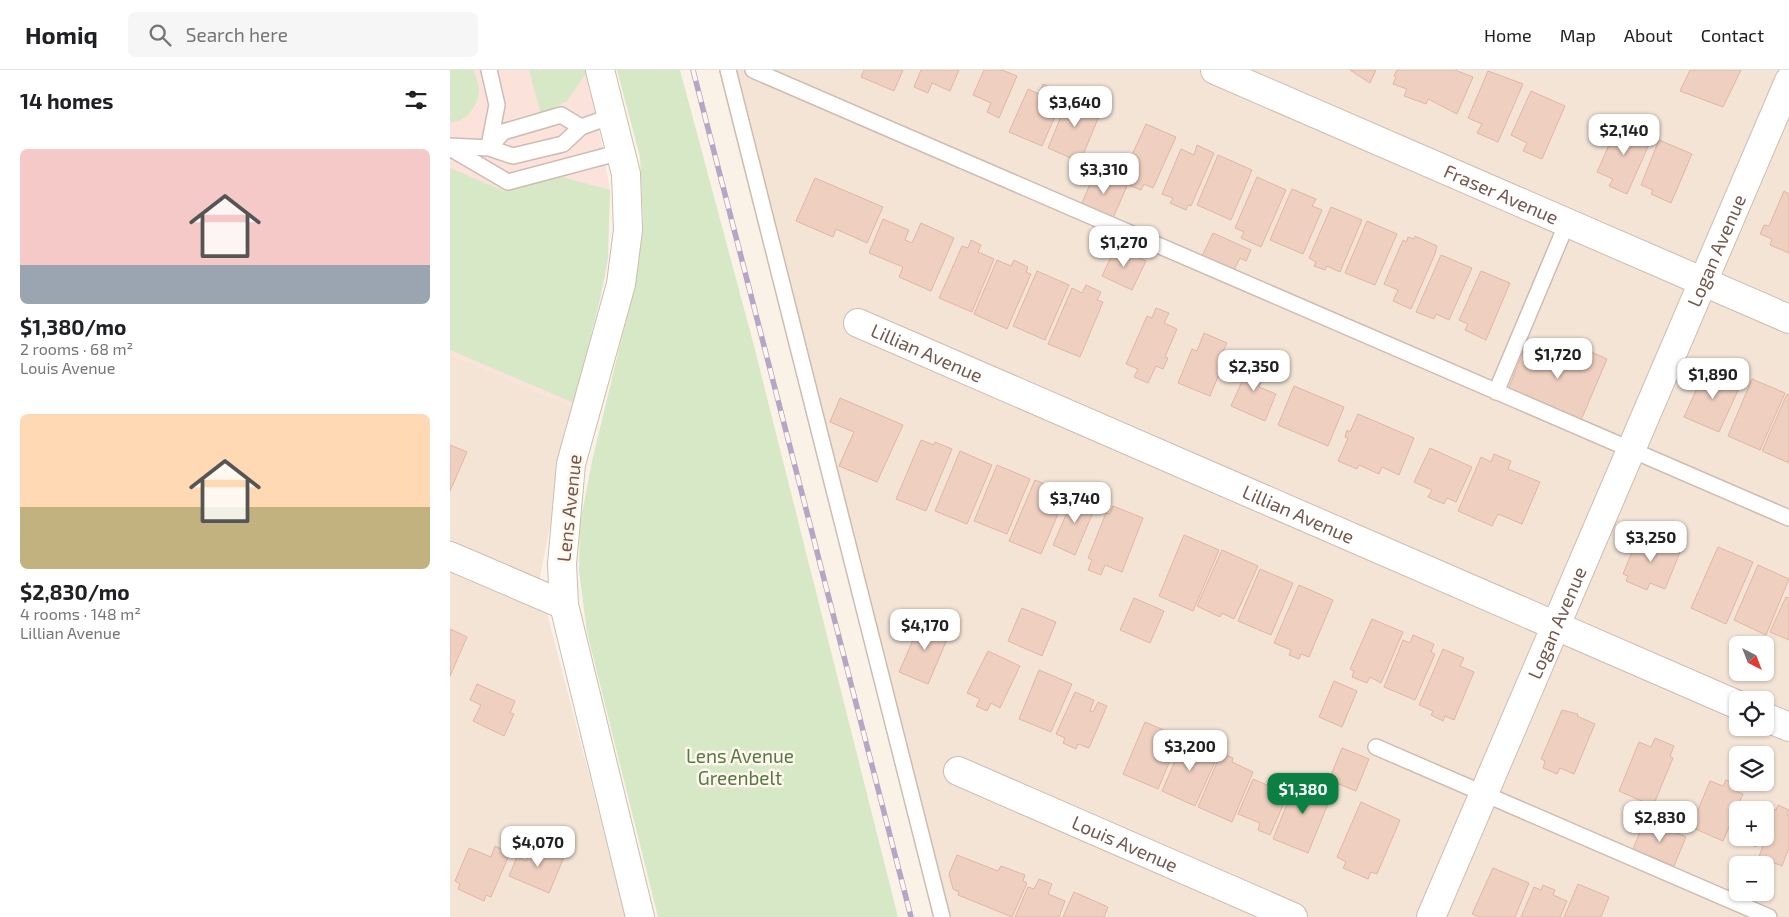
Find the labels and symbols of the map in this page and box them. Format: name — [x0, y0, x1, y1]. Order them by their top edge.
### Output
pin: $3,640 — [1034, 85, 1116, 128]
pin: $2,140 — [1583, 114, 1665, 156]
pin: $3,310 — [1063, 152, 1145, 195]
street label: Fraser Avenue — [1441, 159, 1562, 229]
street label: Logan Avenue — [1682, 191, 1750, 310]
pin: $1,270 — [1083, 226, 1165, 268]
street label: Lillian Avenue — [868, 318, 986, 387]
pin: $1,720 — [1517, 338, 1599, 380]
pin: $2,350 — [1213, 350, 1295, 392]
pin: $1,890 — [1672, 358, 1754, 400]
street label: Lens Avenue — [551, 453, 586, 563]
street label: Lillian Avenue — [1239, 479, 1358, 548]
pin: $3,740 — [1034, 482, 1116, 524]
pin: $3,250 — [1610, 520, 1692, 563]
street label: Logan Avenue — [1522, 563, 1591, 682]
pin: $4,170 — [884, 608, 966, 651]
north arrow — [1729, 636, 1774, 681]
pin: $3,200 — [1149, 730, 1231, 772]
park label: Lens Avenue Greenbelt — [686, 744, 794, 789]
pin: $1,380 — [1262, 772, 1344, 815]
pin: $2,830 — [1619, 800, 1701, 843]
street label: Louis Avenue — [1069, 810, 1182, 876]
pin: $4,070 — [497, 826, 579, 868]

